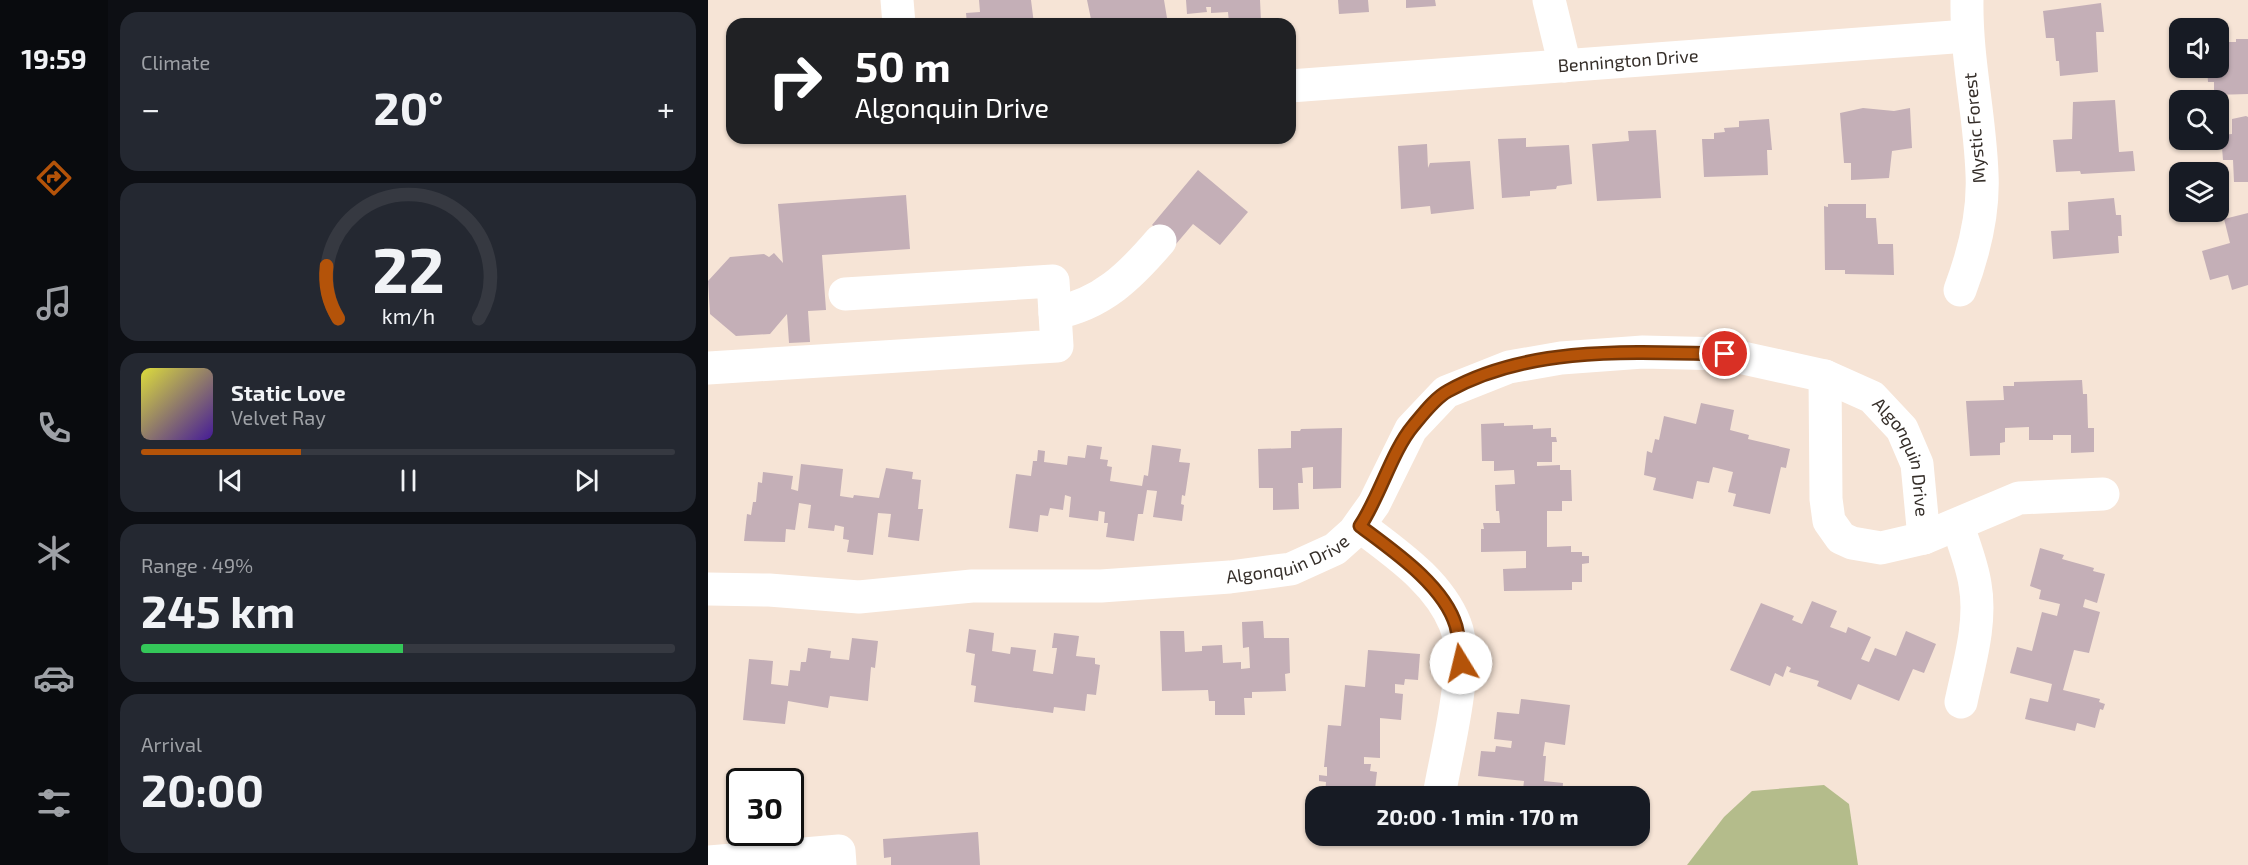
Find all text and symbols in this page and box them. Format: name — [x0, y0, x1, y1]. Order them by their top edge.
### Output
map controls — [2169, 18, 2229, 222]
button: sound — [2169, 18, 2229, 78]
text: 50 m — [855, 40, 951, 90]
text: 19:59 — [21, 42, 87, 74]
icon: right — [756, 42, 834, 120]
street label: Bennington Drive — [1557, 44, 1699, 76]
text: Climate — [141, 50, 210, 74]
street label: Mystic Forest — [1958, 72, 1990, 184]
text: 20° — [374, 80, 444, 134]
text: − — [141, 88, 160, 128]
text: + — [657, 88, 675, 128]
button: search — [2169, 90, 2229, 150]
text: Algonquin Drive — [855, 91, 1049, 123]
icon: directions — [33, 157, 75, 199]
button: layers — [2169, 162, 2229, 222]
text: 22 — [372, 231, 444, 306]
icon: music — [33, 282, 75, 324]
text: km/h — [381, 303, 435, 328]
pin — [1699, 328, 1750, 379]
icon: arrive — [1708, 337, 1741, 370]
text: Static Love — [231, 379, 346, 405]
street label: Algonquin Drive — [1868, 393, 1934, 517]
text: Velvet Ray — [231, 405, 326, 429]
icon: phone — [33, 407, 75, 449]
icon: previous — [214, 464, 247, 497]
icon: pause — [392, 464, 425, 497]
icon: next — [570, 464, 603, 497]
street label: Algonquin Drive — [1225, 530, 1353, 587]
icon: climate — [33, 532, 75, 574]
text: Range · 49% — [141, 553, 253, 577]
text: 245 km — [141, 583, 295, 637]
position arrow — [1429, 631, 1493, 695]
icon: car — [33, 657, 75, 699]
text: Arrival — [141, 732, 202, 756]
text: 20:00 — [141, 762, 264, 816]
speed limit sign: 30 — [726, 768, 804, 846]
icon: filters — [33, 782, 75, 824]
text: 20:00 · 1 min · 170 m — [1376, 803, 1579, 829]

